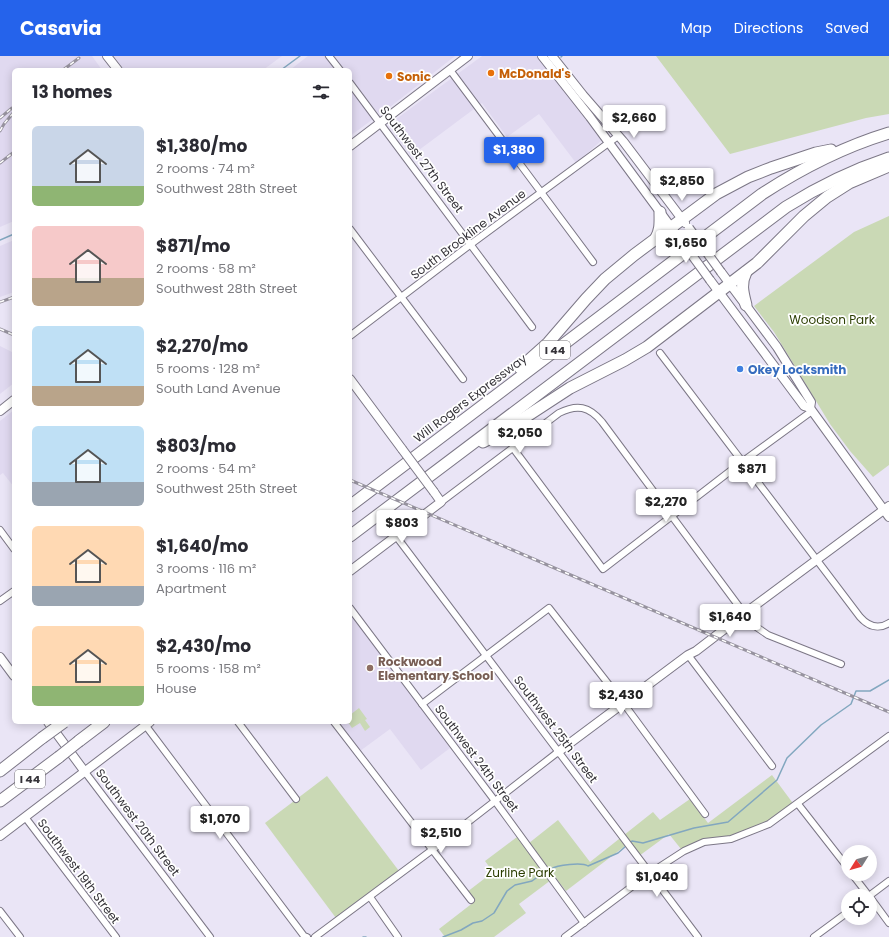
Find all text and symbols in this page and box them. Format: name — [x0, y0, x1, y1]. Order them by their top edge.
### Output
text: Casavia — [20, 15, 101, 42]
text: Map — [681, 18, 712, 38]
text: Directions — [734, 18, 803, 38]
text: Saved — [825, 18, 869, 38]
place label: McDonald's — [499, 65, 571, 82]
place label: Sonic — [397, 68, 431, 85]
marker: McDonald's — [486, 68, 496, 78]
marker: Sonic — [384, 71, 394, 81]
text: 13 homes — [32, 80, 113, 104]
icon: filters — [310, 81, 332, 103]
street label: Southwest 27th Street — [376, 102, 468, 216]
pin: $2,660 — [601, 105, 667, 139]
text: $2,660 — [612, 108, 656, 127]
text: $1,380/mo — [156, 134, 247, 158]
pin: $1,380 — [481, 137, 547, 171]
text: $1,380 — [493, 140, 535, 159]
icon: home — [64, 142, 112, 190]
text: 2 rooms · 74 m² — [156, 159, 255, 178]
pin: $2,850 — [649, 168, 715, 202]
text: $2,850 — [659, 171, 705, 190]
text: Southwest 28th Street — [156, 179, 297, 198]
street label: South Brookline Avenue — [407, 185, 529, 283]
pin: $1,650 — [653, 230, 719, 264]
text: $1,650 — [665, 233, 707, 252]
text: $871/mo — [156, 234, 230, 258]
icon: home — [64, 242, 112, 290]
text: 2 rooms · 58 m² — [156, 259, 256, 278]
text: Southwest 28th Street — [156, 279, 297, 298]
park label: Woodson Park — [789, 311, 876, 328]
text: $2,270/mo — [156, 334, 248, 358]
road number: I 44 — [540, 341, 570, 359]
icon: home — [64, 342, 112, 390]
street label: Will Rogers Expressway — [410, 350, 530, 446]
text: 5 rooms · 128 m² — [156, 359, 260, 378]
place label: Okey Locksmith — [748, 361, 846, 378]
marker: Okey Locksmith — [735, 364, 745, 374]
text: South Land Avenue — [156, 379, 281, 398]
pin: $2,050 — [487, 420, 553, 454]
text: $2,050 — [497, 423, 543, 442]
text: $803/mo — [156, 434, 236, 458]
icon: home — [64, 442, 112, 490]
pin: $871 — [728, 456, 776, 490]
text: 2 rooms · 54 m² — [156, 459, 256, 478]
text: $871 — [738, 459, 766, 478]
text: Southwest 25th Street — [156, 479, 297, 498]
pin: $2,270 — [633, 489, 699, 523]
text: $2,270 — [645, 492, 687, 511]
pin: $803 — [378, 510, 426, 544]
text: $803 — [385, 513, 419, 532]
text: $1,640/mo — [156, 534, 248, 558]
icon: home — [64, 542, 112, 590]
text: 3 rooms · 116 m² — [156, 559, 256, 578]
text: Apartment — [156, 579, 226, 598]
pin: $1,640 — [697, 604, 763, 638]
text: $1,640 — [709, 607, 751, 626]
text: $2,430/mo — [156, 634, 251, 658]
icon: home — [64, 642, 112, 690]
place label: Rockwood Elementary School — [378, 653, 493, 684]
text: 5 rooms · 158 m² — [156, 659, 261, 678]
marker: Rockwood Elementary School — [365, 663, 375, 673]
street label: Southwest 25th Street — [510, 672, 602, 786]
text: House — [156, 679, 196, 698]
pin: $2,430 — [588, 682, 654, 716]
text: $2,430 — [599, 685, 643, 704]
street label: Southwest 24th Street — [431, 701, 523, 815]
street label: Southwest 20th Street — [92, 765, 184, 879]
road number: I 44 — [15, 770, 45, 788]
pin: $1,070 — [187, 806, 253, 840]
text: $1,070 — [199, 809, 241, 828]
street label: Southwest 19th Street — [34, 815, 124, 927]
pin: $2,510 — [408, 820, 474, 854]
text: $2,510 — [420, 823, 462, 842]
north arrow — [841, 845, 877, 881]
map controls — [841, 845, 877, 925]
park label: Zurline Park — [486, 864, 555, 881]
pin: $1,040 — [624, 864, 690, 898]
text: $1,040 — [636, 867, 678, 886]
button: locate — [841, 889, 877, 925]

